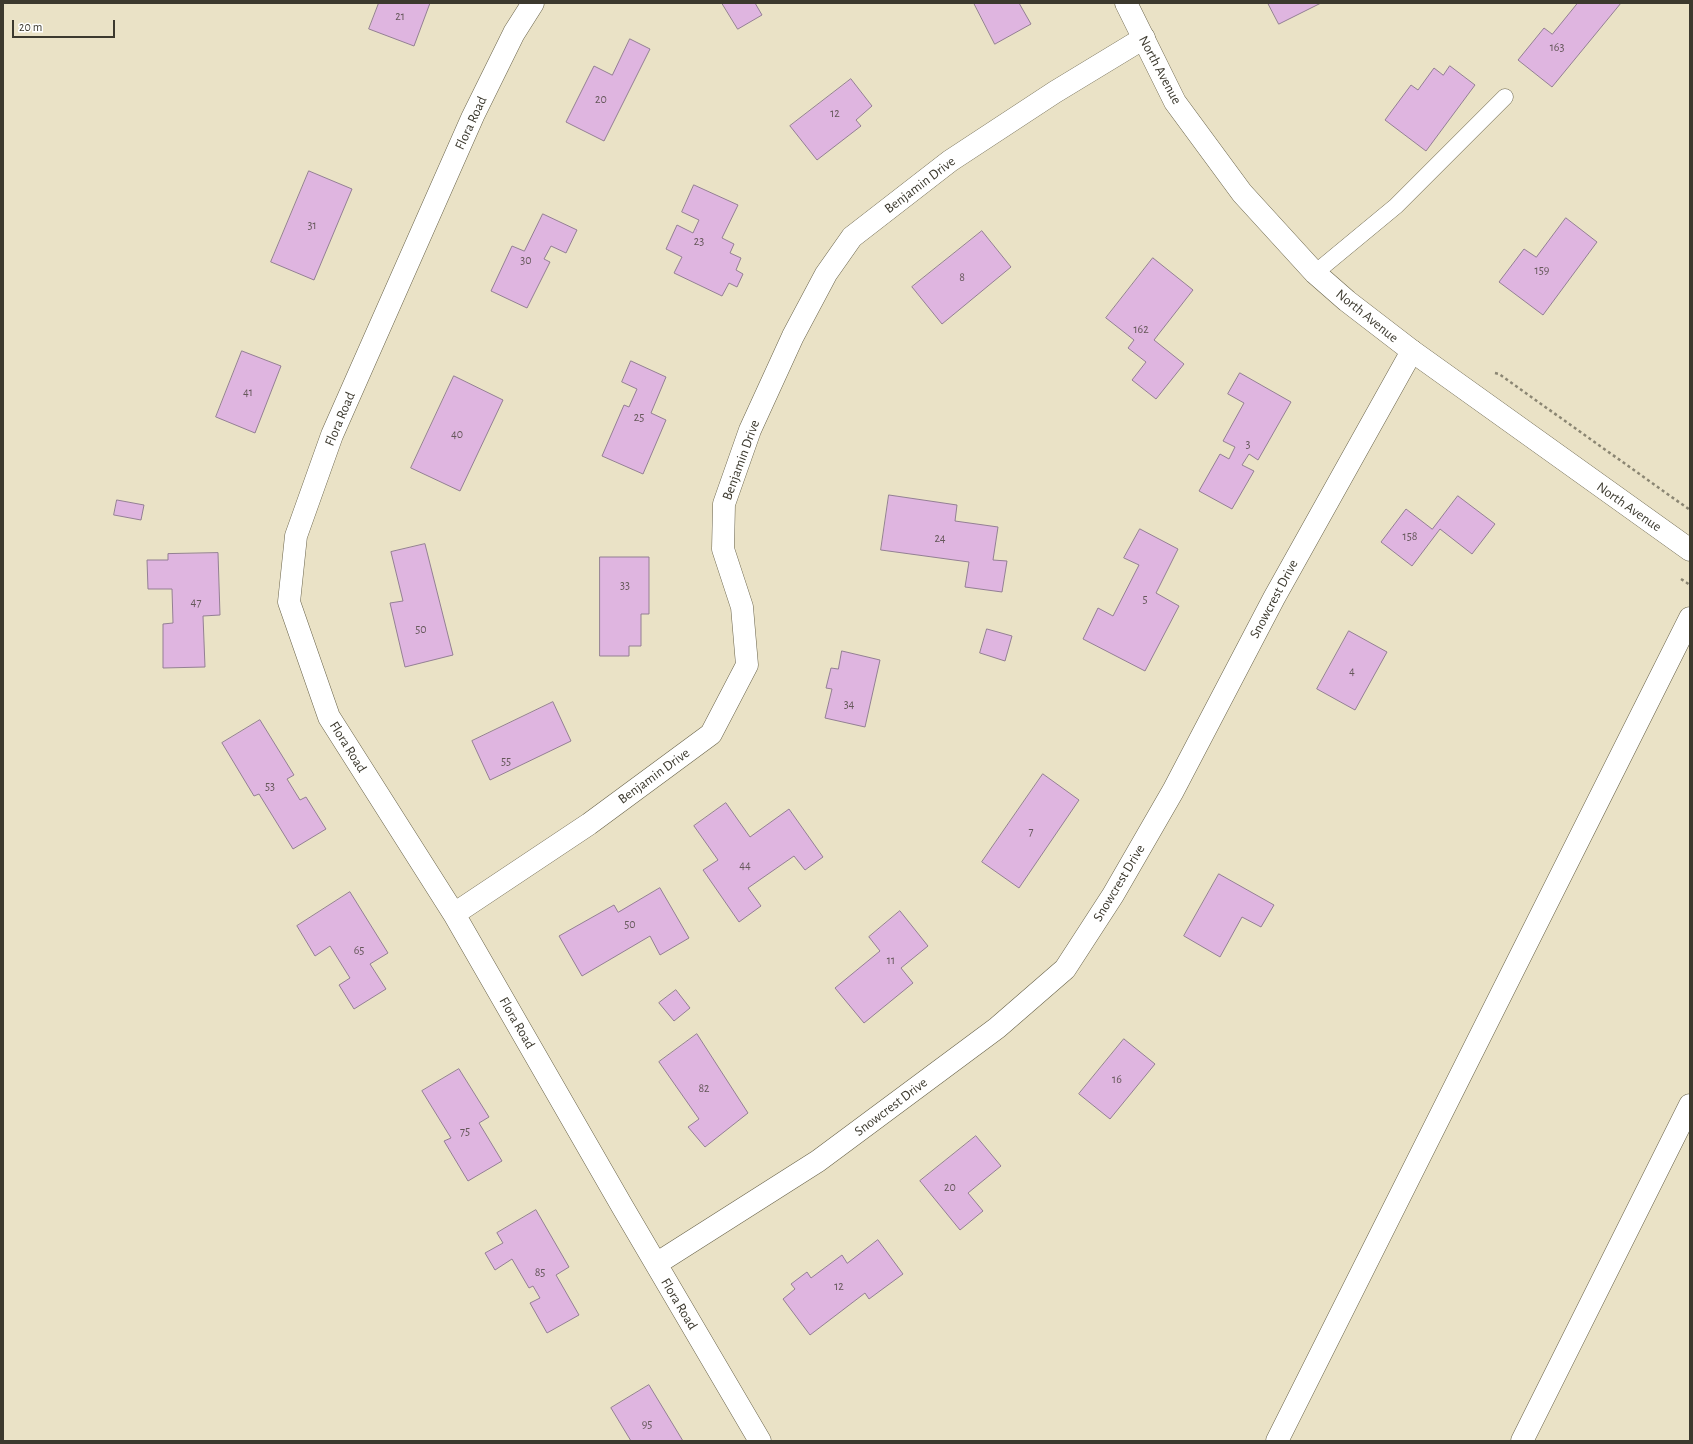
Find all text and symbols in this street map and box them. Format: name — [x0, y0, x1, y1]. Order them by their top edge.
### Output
house number: 21 — [395, 9, 405, 23]
scale bar — [14, 12, 117, 38]
text: 20 m — [19, 21, 42, 33]
street label: North Avenue — [1135, 33, 1185, 107]
house number: 163 — [1550, 40, 1564, 54]
house number: 20 — [595, 92, 607, 106]
street label: Flora Road — [451, 94, 491, 152]
house number: 12 — [830, 106, 840, 120]
street label: Benjamin Drive — [881, 153, 959, 217]
house number: 31 — [307, 218, 317, 232]
house number: 23 — [694, 234, 704, 248]
house number: 30 — [520, 253, 532, 267]
house number: 159 — [1535, 263, 1549, 277]
house number: 8 — [959, 270, 965, 284]
street label: North Avenue — [1332, 286, 1402, 346]
house number: 162 — [1133, 322, 1149, 336]
house number: 41 — [243, 385, 253, 399]
street label: Flora Road — [321, 389, 359, 449]
house number: 25 — [634, 410, 644, 424]
street label: Benjamin Drive — [719, 418, 763, 502]
house number: 40 — [451, 427, 463, 441]
house number: 3 — [1246, 437, 1250, 451]
street label: North Avenue — [1593, 478, 1665, 536]
house number: 158 — [1403, 529, 1417, 543]
house number: 24 — [934, 531, 946, 545]
street label: Snowcrest Drive — [1246, 557, 1302, 641]
house number: 33 — [620, 578, 630, 592]
house number: 5 — [1142, 592, 1148, 606]
house number: 47 — [191, 595, 201, 609]
house number: 50 — [415, 622, 427, 636]
house number: 4 — [1349, 664, 1355, 678]
house number: 34 — [844, 697, 854, 711]
street label: Flora Road — [326, 718, 370, 776]
street label: Benjamin Drive — [615, 744, 693, 808]
house number: 55 — [501, 754, 511, 768]
house number: 53 — [265, 779, 275, 793]
house number: 7 — [1028, 824, 1034, 838]
street label: Snowcrest Drive — [1089, 841, 1149, 925]
house number: 44 — [739, 858, 751, 872]
house number: 50 — [624, 917, 636, 931]
house number: 65 — [354, 943, 364, 957]
house number: 11 — [887, 953, 895, 967]
street label: Flora Road — [495, 994, 539, 1052]
house number: 16 — [1112, 1072, 1122, 1086]
street label: Snowcrest Drive — [851, 1074, 931, 1140]
house number: 82 — [698, 1081, 710, 1095]
house number: 75 — [460, 1124, 470, 1138]
house number: 20 — [944, 1180, 956, 1194]
house number: 85 — [535, 1265, 545, 1279]
street label: Flora Road — [657, 1275, 701, 1333]
house number: 12 — [834, 1279, 844, 1293]
house number: 95 — [642, 1417, 652, 1431]

